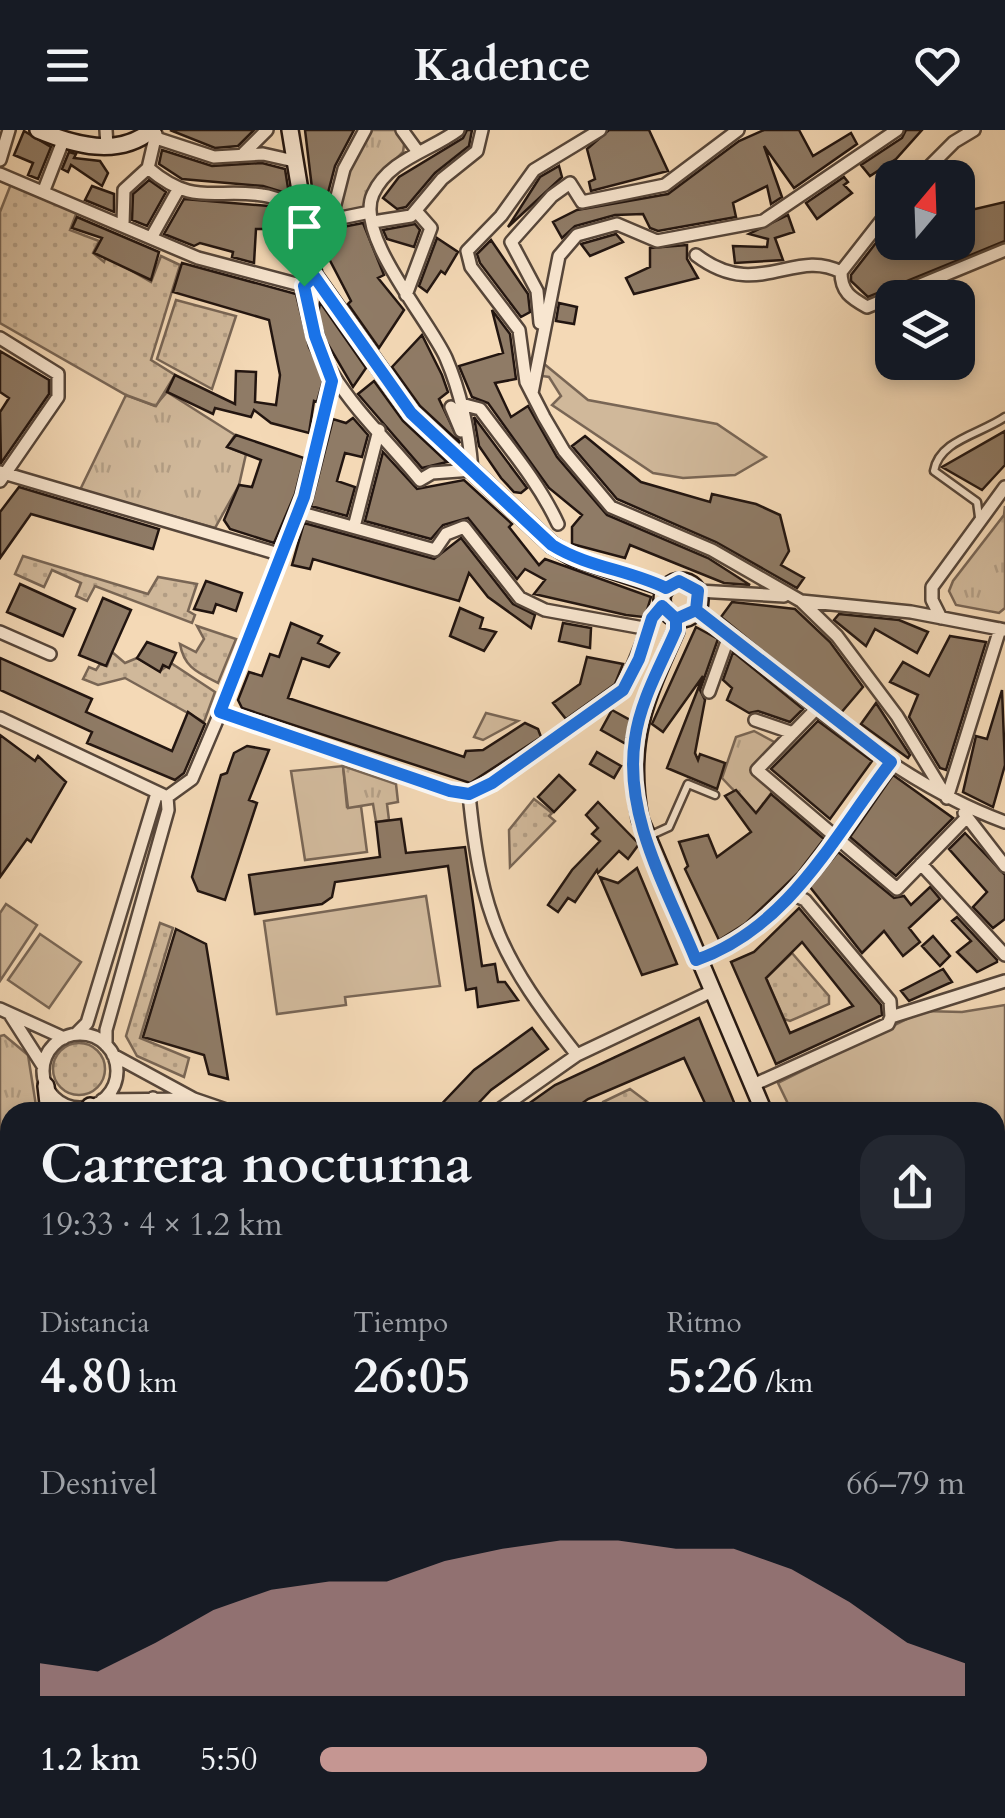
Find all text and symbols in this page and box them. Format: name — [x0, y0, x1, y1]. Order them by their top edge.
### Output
text: Kadence — [414, 35, 591, 96]
icon: menu — [40, 38, 95, 93]
icon: heart — [910, 38, 965, 93]
north arrow — [875, 160, 975, 260]
map controls — [875, 160, 975, 380]
pin — [262, 184, 347, 287]
icon: arrive — [277, 199, 332, 254]
button: layers — [875, 280, 975, 380]
text: Carrera nocturna — [40, 1128, 472, 1202]
button: share — [860, 1135, 965, 1240]
text: 19:33 · 4 × 1.2 km — [40, 1203, 283, 1247]
text: Distancia — [40, 1304, 150, 1342]
text: Tiempo — [353, 1304, 448, 1342]
text: Ritmo — [667, 1304, 742, 1342]
text: 4.80 — [40, 1342, 131, 1410]
text: 26:05 — [353, 1342, 470, 1410]
text: 5:26 — [667, 1342, 758, 1410]
text: km — [131, 1364, 178, 1402]
text: /km — [758, 1364, 813, 1402]
text: Desnivel — [40, 1462, 157, 1506]
text: 66–79 m — [846, 1462, 965, 1506]
text: 1.2 km — [40, 1738, 140, 1782]
text: 5:50 — [200, 1738, 257, 1782]

